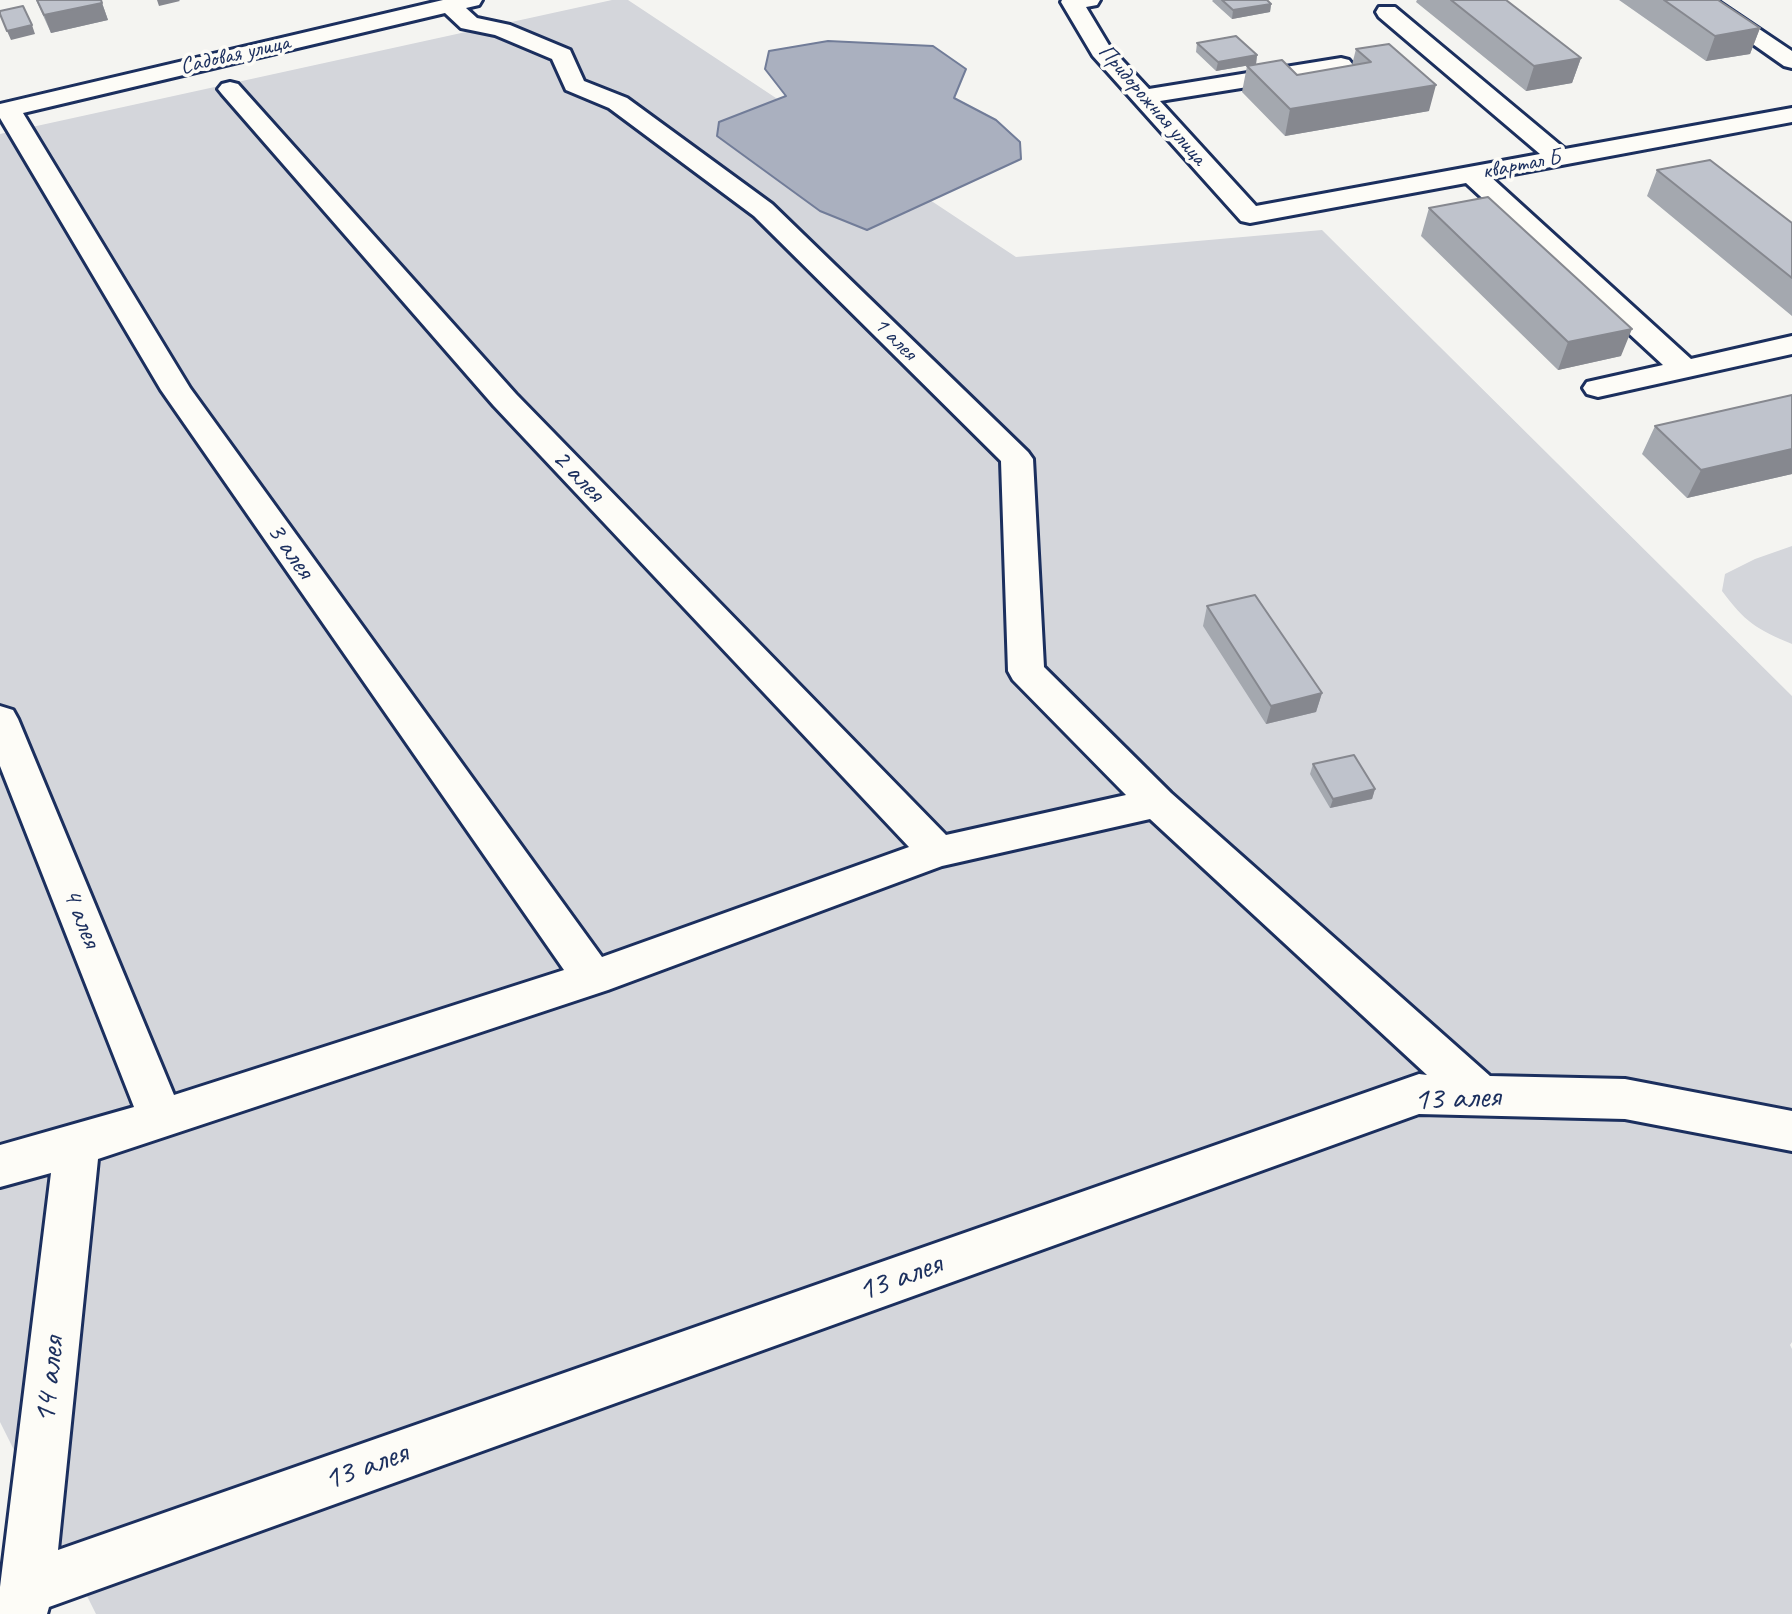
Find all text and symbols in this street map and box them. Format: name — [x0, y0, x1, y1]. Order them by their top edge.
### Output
street label: Садовая улица — [178, 29, 292, 81]
street label: Придорожная улица — [1092, 39, 1212, 171]
street label: квартал Б — [1480, 144, 1562, 186]
street label: 1 алея — [868, 312, 922, 366]
street label: 2 алея — [545, 442, 611, 510]
street label: 3 алея — [259, 516, 321, 586]
street label: 4 алея — [54, 883, 108, 953]
street label: 13 алея — [1413, 1078, 1501, 1120]
street label: 13 алея — [852, 1245, 948, 1311]
street label: 14 алея — [26, 1335, 74, 1425]
street label: 13 алея — [318, 1434, 414, 1500]

